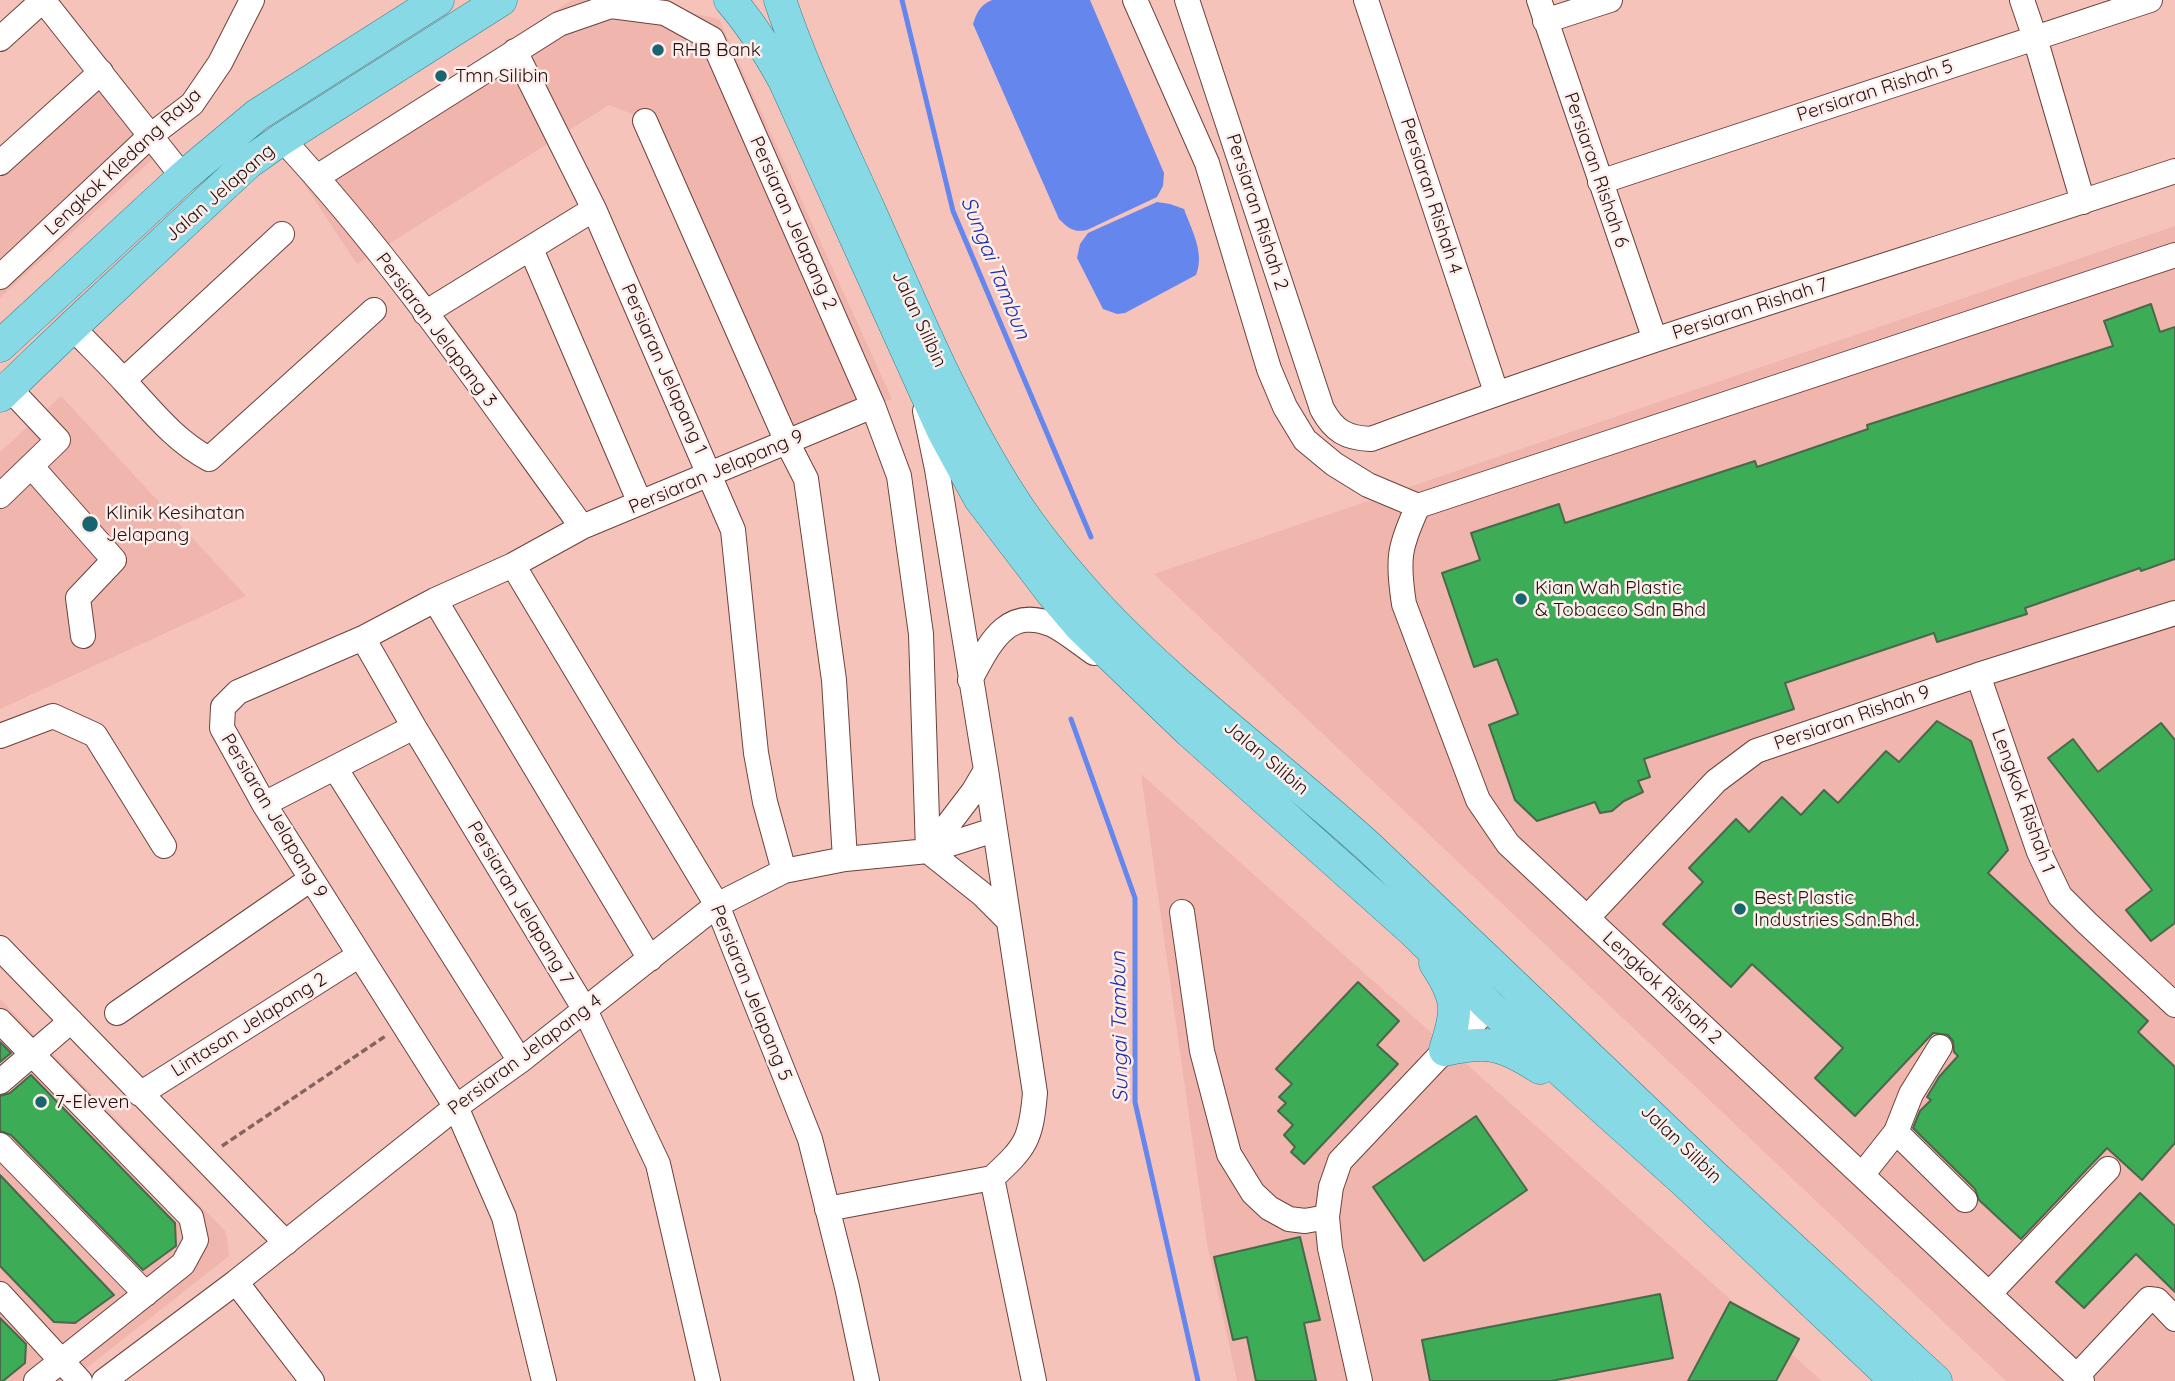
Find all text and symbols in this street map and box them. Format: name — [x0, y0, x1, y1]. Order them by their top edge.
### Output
place label: RHB Bank — [672, 39, 761, 61]
marker: RHB Bank — [650, 42, 666, 58]
street label: Persiaran Rishah 5 — [1794, 55, 1956, 127]
place label: Tmn Silibin — [455, 65, 549, 87]
marker: Tmn Silibin — [433, 68, 449, 84]
street label: Lengkok Kledang Raya — [40, 84, 206, 240]
street label: Persiaran Rishah 6 — [1559, 89, 1633, 251]
street label: Persiaran Rishah 4 — [1395, 115, 1467, 277]
street label: Persiaran Rishah 2 — [1221, 131, 1293, 293]
street label: Persiaran Jelapang 2 — [744, 133, 842, 313]
street label: Jalan Jelapang — [161, 139, 279, 247]
water label: Sungai Tambun — [955, 193, 1035, 343]
street label: Persiaran Jelapang 3 — [371, 248, 501, 412]
street label: Jalan Silibin — [887, 267, 951, 371]
street label: Persiaran Rishah 7 — [1669, 273, 1831, 345]
street label: Persiaran Jelapang 1 — [616, 280, 712, 458]
street label: Persiaran Jelapang 9 — [625, 425, 807, 519]
place label: Klinik Kesihatan Jelapang — [106, 502, 245, 546]
marker: Klinik Kesihatan Jelapang — [80, 514, 100, 534]
place label: Kian Wah Plastic & Tobacco Sdn Bhd — [1535, 577, 1706, 621]
marker: Kian Wah Plastic & Tobacco Sdn Bhd — [1513, 591, 1529, 607]
street label: Persiaran Rishah 9 — [1771, 681, 1933, 755]
street label: Jalan Silibin — [1219, 716, 1313, 800]
street label: Lengkok Rishah 1 — [1986, 726, 2060, 876]
street label: Persiaran Jelapang 9 — [216, 730, 332, 902]
street label: Persiaran Jelapang 7 — [462, 817, 578, 989]
place label: Best Plastic Industries Sdn.Bhd. — [1754, 887, 1919, 931]
marker: Best Plastic Industries Sdn.Bhd. — [1732, 901, 1748, 917]
street label: Persiaran Jelapang 5 — [705, 902, 797, 1084]
street label: Lengkok Rishah 2 — [1598, 927, 1726, 1049]
water label: Sungai Tambun — [1106, 951, 1134, 1103]
street label: Lintasan Jelapang 2 — [167, 968, 331, 1082]
street label: Persiaran Jelapang 4 — [443, 990, 607, 1120]
place label: 7-Eleven — [55, 1091, 129, 1113]
marker: 7-Eleven — [33, 1094, 49, 1110]
street label: Jalan Silibin — [1636, 1100, 1726, 1188]

